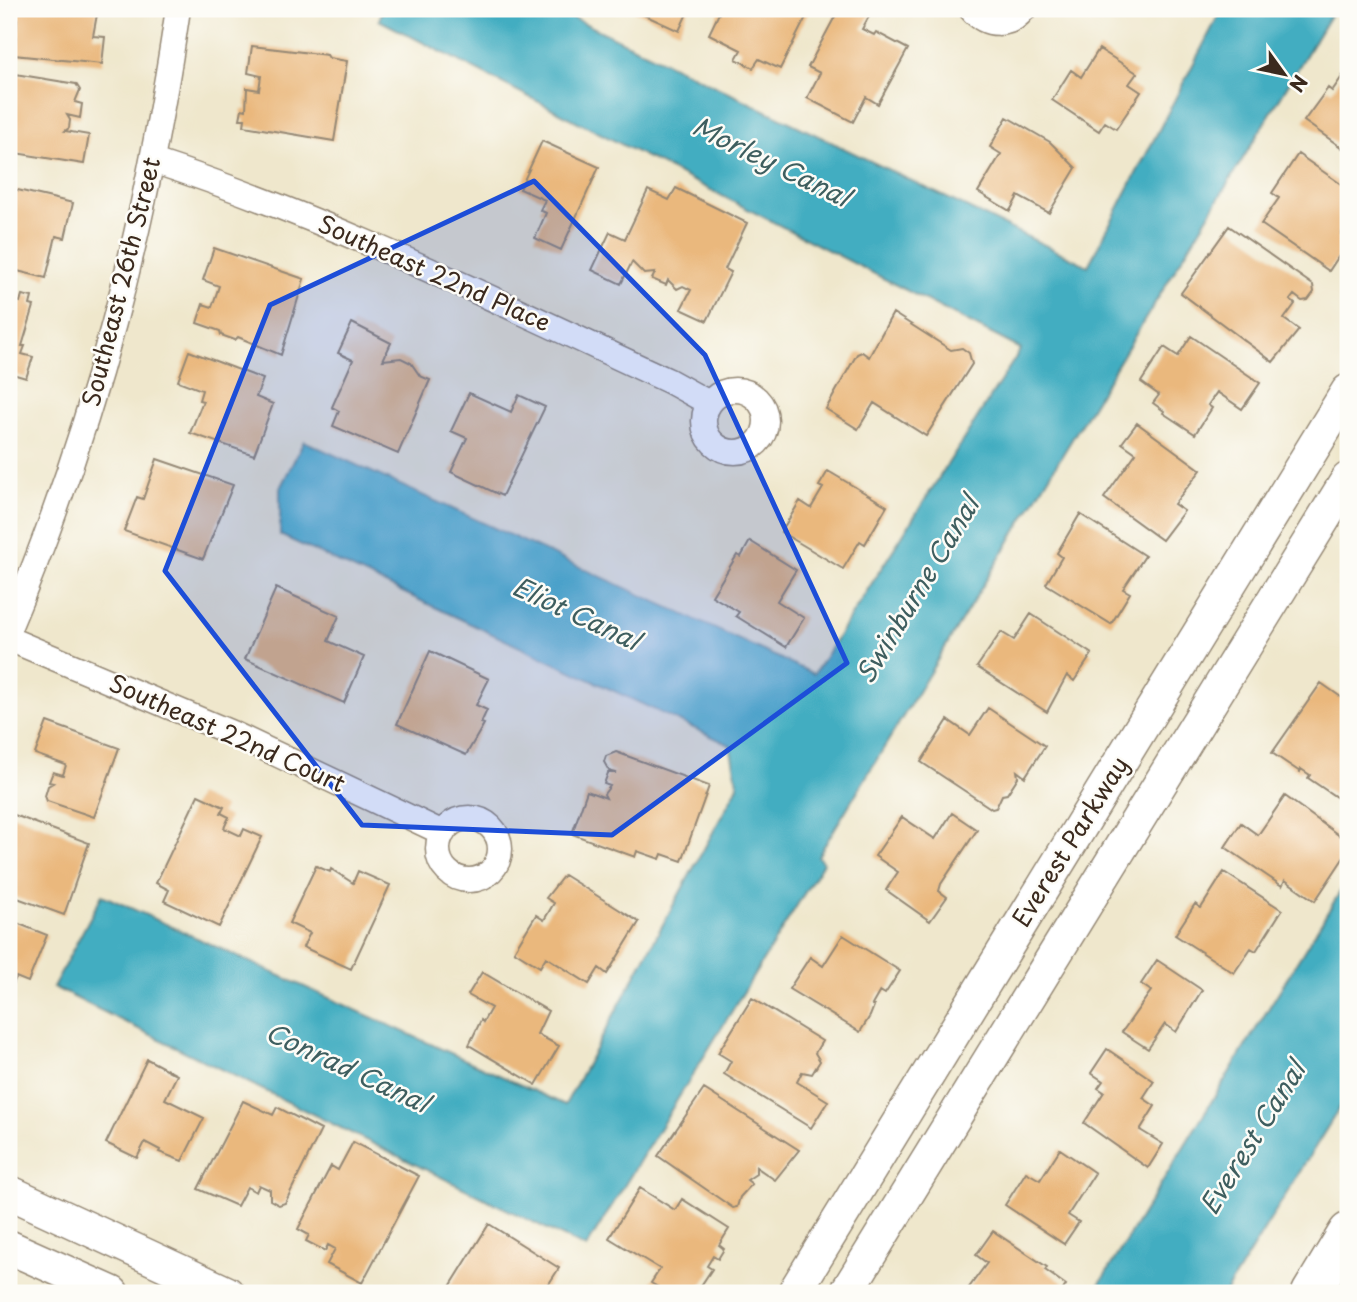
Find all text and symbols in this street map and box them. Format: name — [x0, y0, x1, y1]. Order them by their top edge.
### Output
north arrow — [1248, 38, 1318, 108]
text: N — [1283, 70, 1315, 98]
water label: Morley Canal — [686, 106, 860, 217]
street label: Southeast 26th Street — [72, 153, 169, 410]
street label: Southeast 22nd Place — [313, 205, 557, 340]
water label: Swinburne Canal — [845, 485, 990, 690]
water label: Eliot Canal — [507, 566, 650, 661]
street label: Southeast 22nd Court — [104, 664, 352, 801]
street label: Everest Parkway — [1002, 749, 1136, 933]
water label: Conrad Canal — [259, 1012, 439, 1123]
water label: Everest Canal — [1189, 1050, 1316, 1221]

